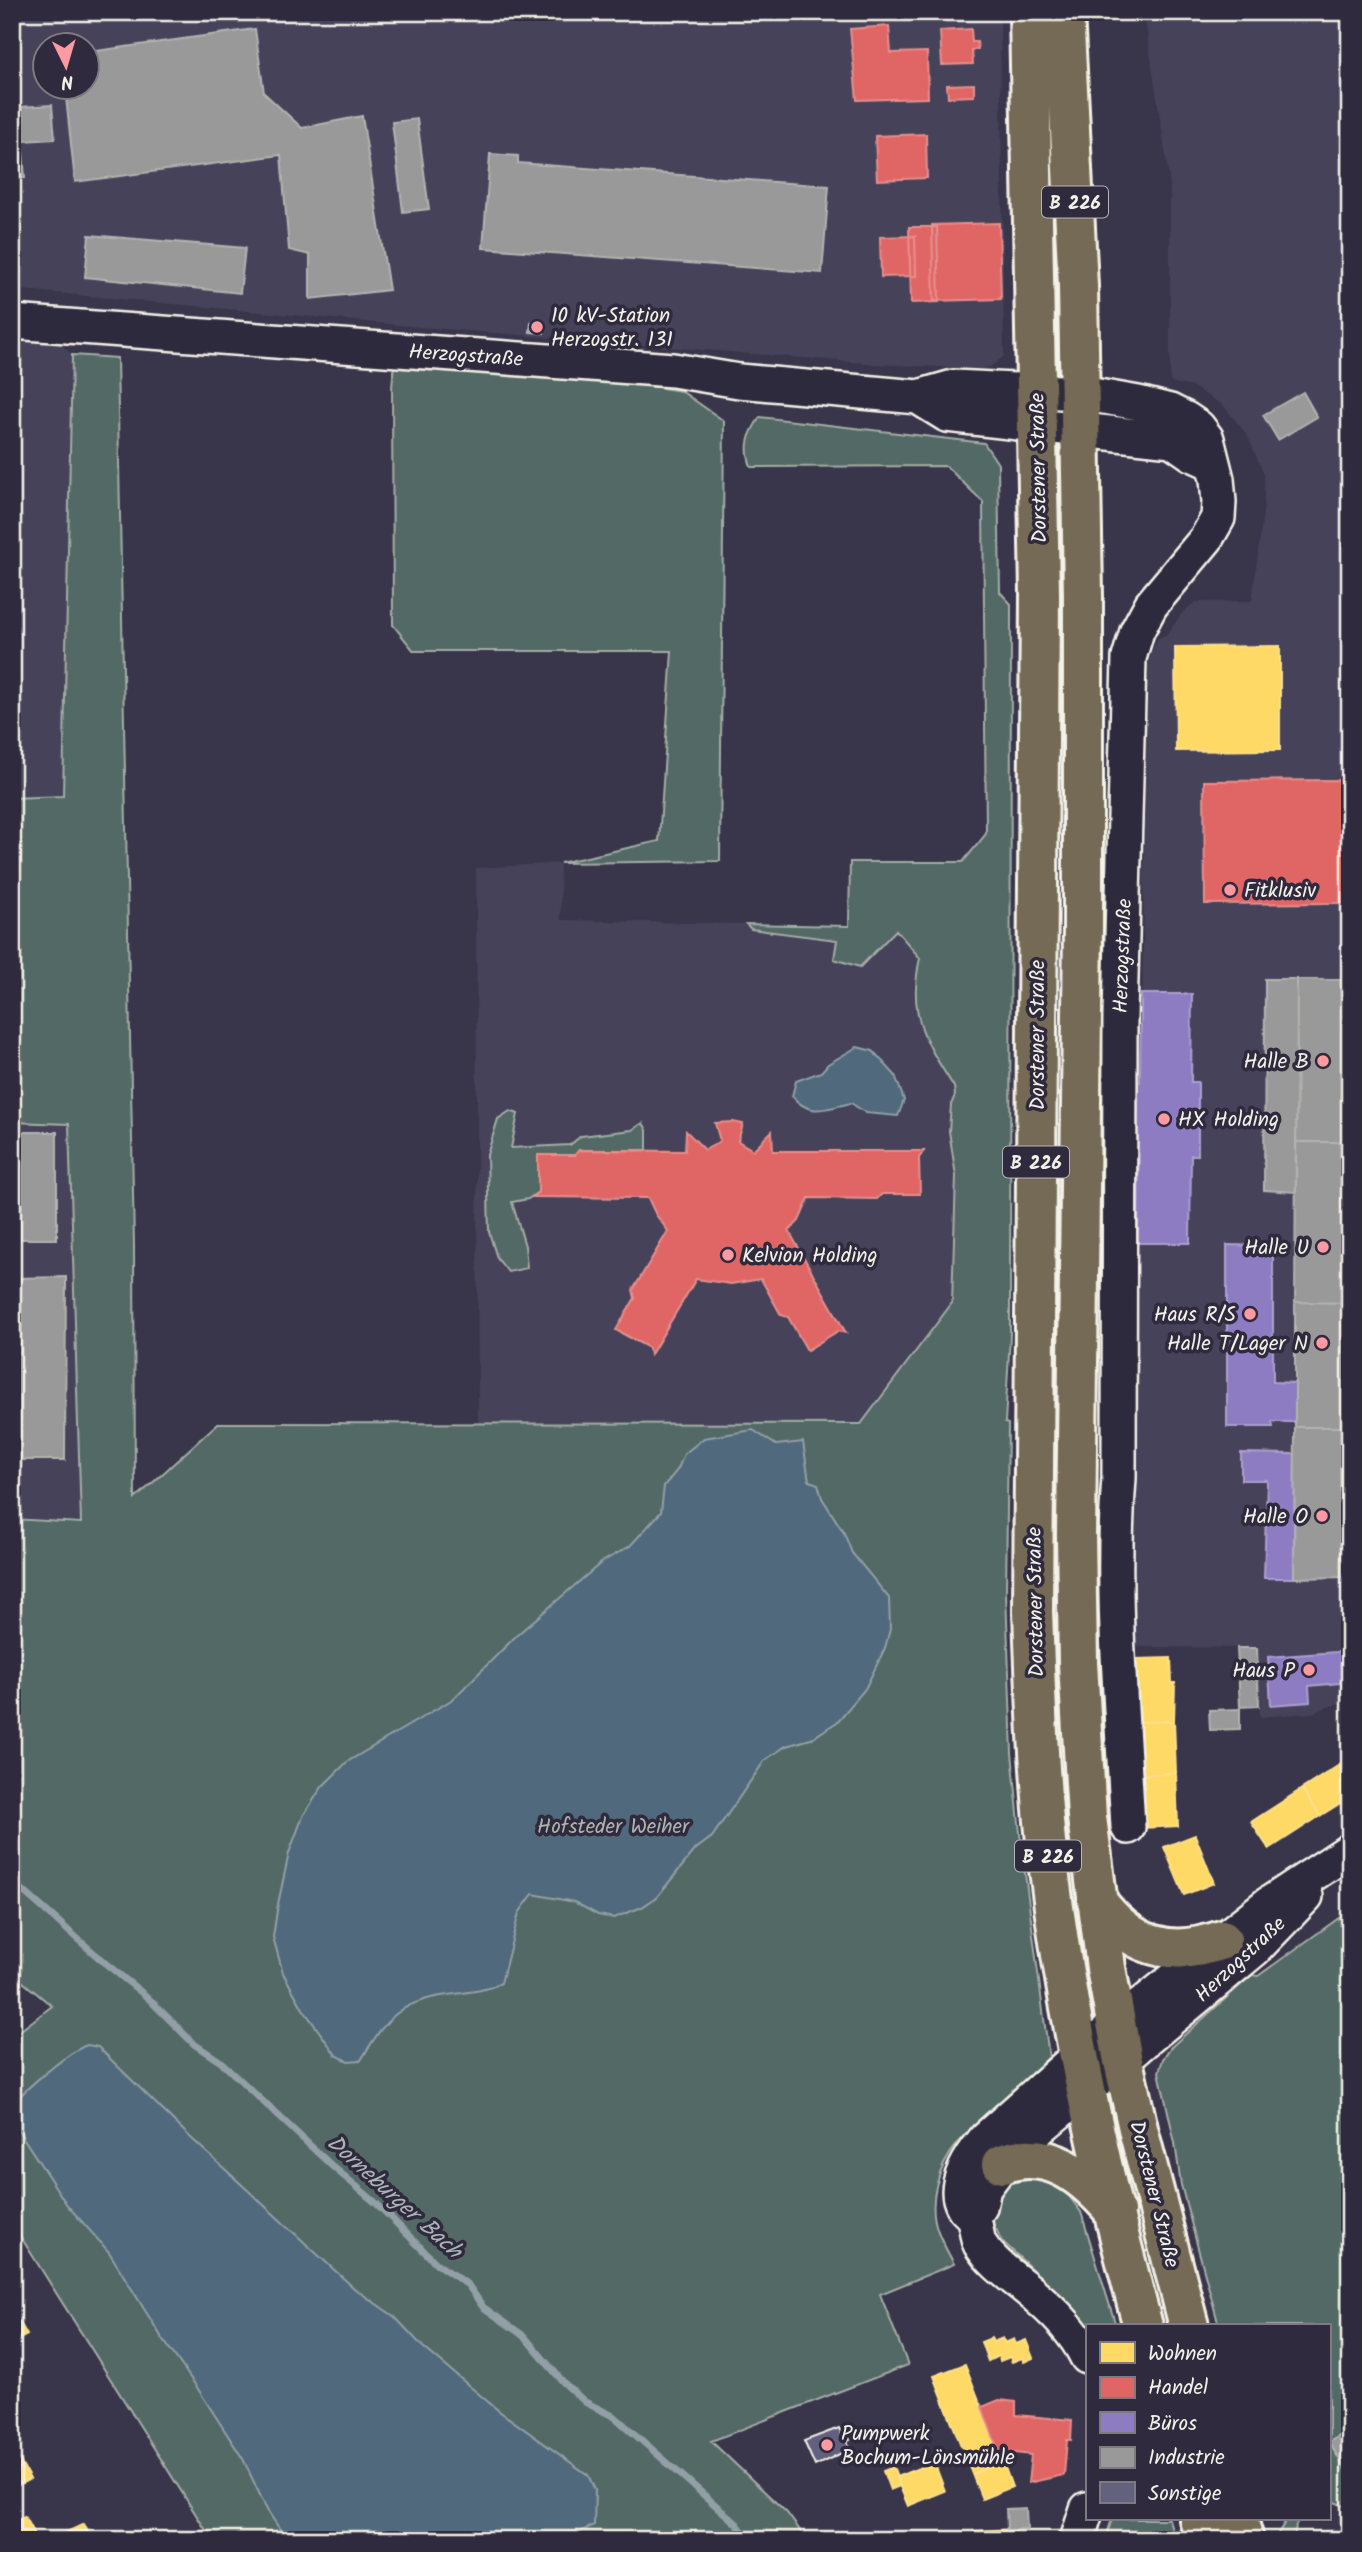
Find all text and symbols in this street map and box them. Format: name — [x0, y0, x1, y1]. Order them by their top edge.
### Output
north arrow — [32, 32, 102, 102]
text: N — [60, 65, 75, 96]
road number: B 226 — [1042, 186, 1108, 218]
place label: 10 kV-Station Herzogstr. 131 — [551, 300, 673, 357]
marker: 10 kV-Station Herzogstr. 131 — [529, 319, 545, 335]
street label: Herzogstraße — [407, 336, 525, 377]
street label: Dorstener Straße — [1022, 392, 1057, 543]
place label: Fitklusiv — [1244, 875, 1316, 908]
marker: Fitklusiv — [1222, 882, 1238, 898]
street label: Herzogstraße — [1105, 898, 1142, 1014]
street label: Dorstener Straße — [1022, 959, 1055, 1110]
place label: Halle B — [1244, 1046, 1309, 1079]
marker: Halle B — [1315, 1053, 1331, 1069]
place label: HX Holding — [1178, 1104, 1279, 1137]
marker: HX Holding — [1156, 1111, 1172, 1127]
road number: B 226 — [1003, 1146, 1069, 1178]
place label: Halle U — [1244, 1232, 1309, 1265]
marker: Halle U — [1315, 1239, 1331, 1255]
place label: Kelvion Holding — [742, 1240, 877, 1273]
marker: Kelvion Holding — [720, 1247, 736, 1263]
place label: Haus R/S — [1154, 1299, 1236, 1332]
marker: Haus R/S — [1242, 1306, 1258, 1322]
place label: Halle T/Lager N — [1167, 1328, 1308, 1361]
marker: Halle T/Lager N — [1314, 1335, 1330, 1351]
place label: Halle O — [1243, 1501, 1308, 1534]
marker: Halle O — [1314, 1508, 1330, 1524]
street label: Dorstener Straße — [1019, 1526, 1054, 1677]
place label: Haus P — [1232, 1655, 1296, 1688]
marker: Haus P — [1301, 1662, 1317, 1678]
park label: Hofsteder Weiher — [537, 1811, 690, 1844]
road number: B 226 — [1015, 1840, 1081, 1872]
street label: Herzogstraße — [1188, 1909, 1295, 2011]
street label: Dorstener Straße — [1119, 2117, 1188, 2272]
water label: Dorneburger Bach — [318, 2126, 471, 2270]
legend — [1086, 2324, 1330, 2520]
text: Wohnen — [1148, 2338, 1217, 2371]
text: Handel — [1148, 2372, 1208, 2405]
text: Büros — [1148, 2408, 1197, 2441]
place label: Pumpwerk Bochum-Lönsmühle — [841, 2418, 1015, 2475]
marker: Pumpwerk Bochum-Lönsmühle — [819, 2437, 835, 2453]
text: Industrie — [1148, 2442, 1225, 2475]
text: Sonstige — [1148, 2478, 1222, 2511]

